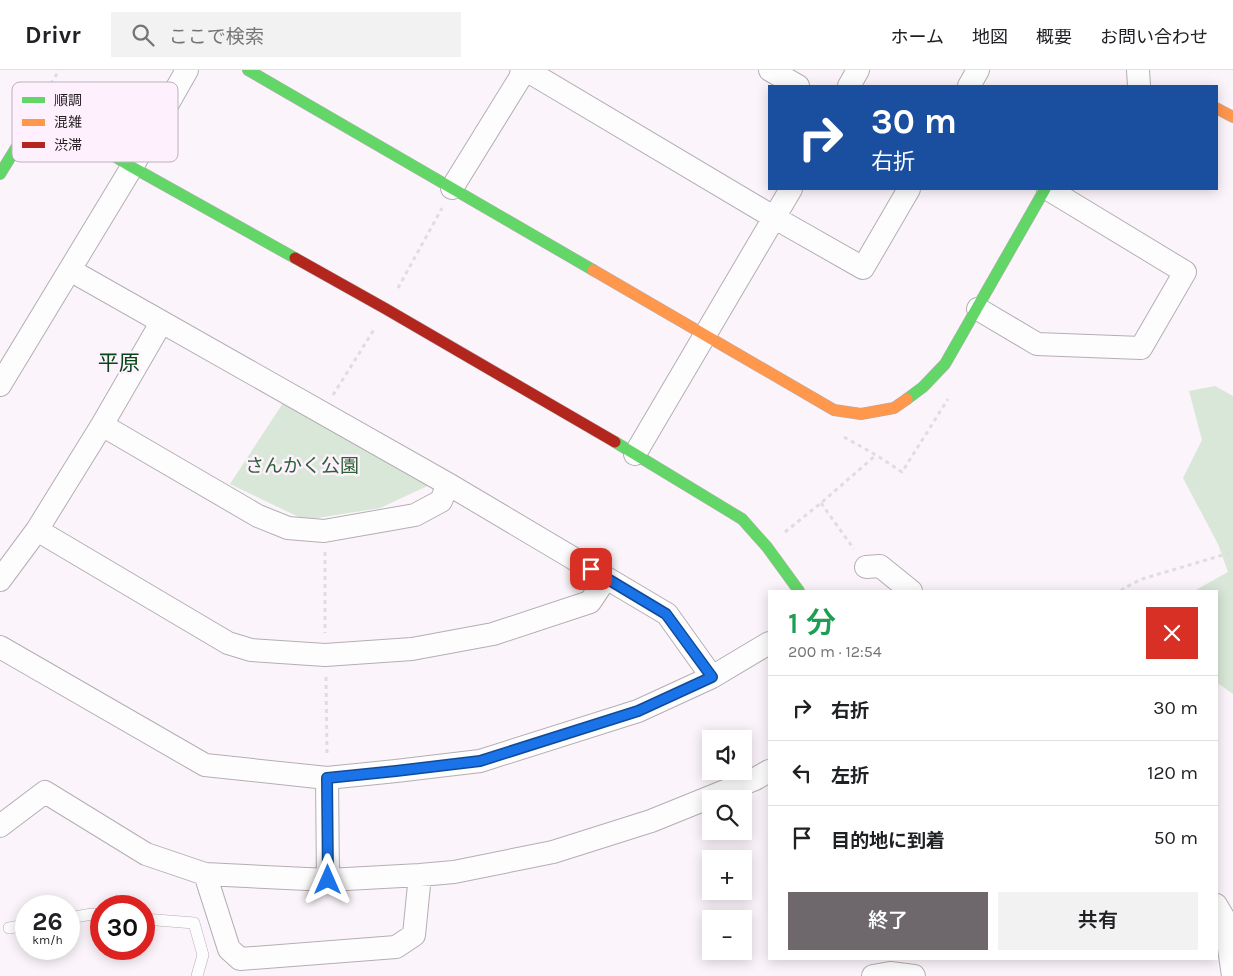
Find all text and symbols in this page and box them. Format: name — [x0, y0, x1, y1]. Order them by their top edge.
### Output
search box — [111, 12, 461, 57]
text: Drivr — [25, 21, 81, 49]
icon: search — [129, 21, 157, 49]
text: ここで検索 — [169, 26, 264, 48]
text: ホーム — [891, 26, 944, 48]
text: 地図 — [972, 26, 1008, 48]
text: 概要 — [1036, 26, 1072, 48]
text: お問い合わせ — [1100, 26, 1208, 48]
legend — [12, 82, 178, 162]
text: 順調 — [54, 92, 82, 109]
text: 30 m — [871, 101, 957, 142]
icon: right — [788, 105, 853, 170]
text: 混雑 — [54, 114, 82, 131]
text: 渋滞 — [54, 137, 82, 154]
text: 右折 — [871, 149, 915, 175]
district label: 平原 — [98, 351, 140, 375]
park label: さんかく公園 — [245, 455, 359, 477]
pin — [570, 548, 612, 590]
icon: arrive — [577, 555, 605, 583]
text: 1 分 — [788, 605, 836, 641]
button: close — [1146, 607, 1198, 659]
text: 200 m · 12:54 — [788, 642, 882, 661]
icon: right — [788, 694, 816, 722]
text: 30 m — [1153, 697, 1198, 719]
text: 右折 — [831, 700, 869, 722]
map controls — [702, 730, 752, 960]
button: sound — [702, 730, 752, 780]
icon: left — [788, 759, 816, 787]
text: 120 m — [1147, 762, 1198, 784]
text: 左折 — [831, 765, 869, 787]
button: search — [702, 790, 752, 840]
icon: arrive — [788, 824, 816, 852]
text: 50 m — [1154, 827, 1198, 849]
text: 目的地に到着 — [831, 830, 945, 852]
button: + — [702, 850, 752, 900]
position arrow — [301, 853, 353, 905]
button: 終了 — [788, 892, 988, 950]
button: 共有 — [998, 892, 1198, 950]
speed limit sign: 30 — [90, 895, 155, 960]
text: 26 — [32, 907, 63, 936]
button: − — [702, 910, 752, 960]
text: km/h — [32, 933, 63, 947]

